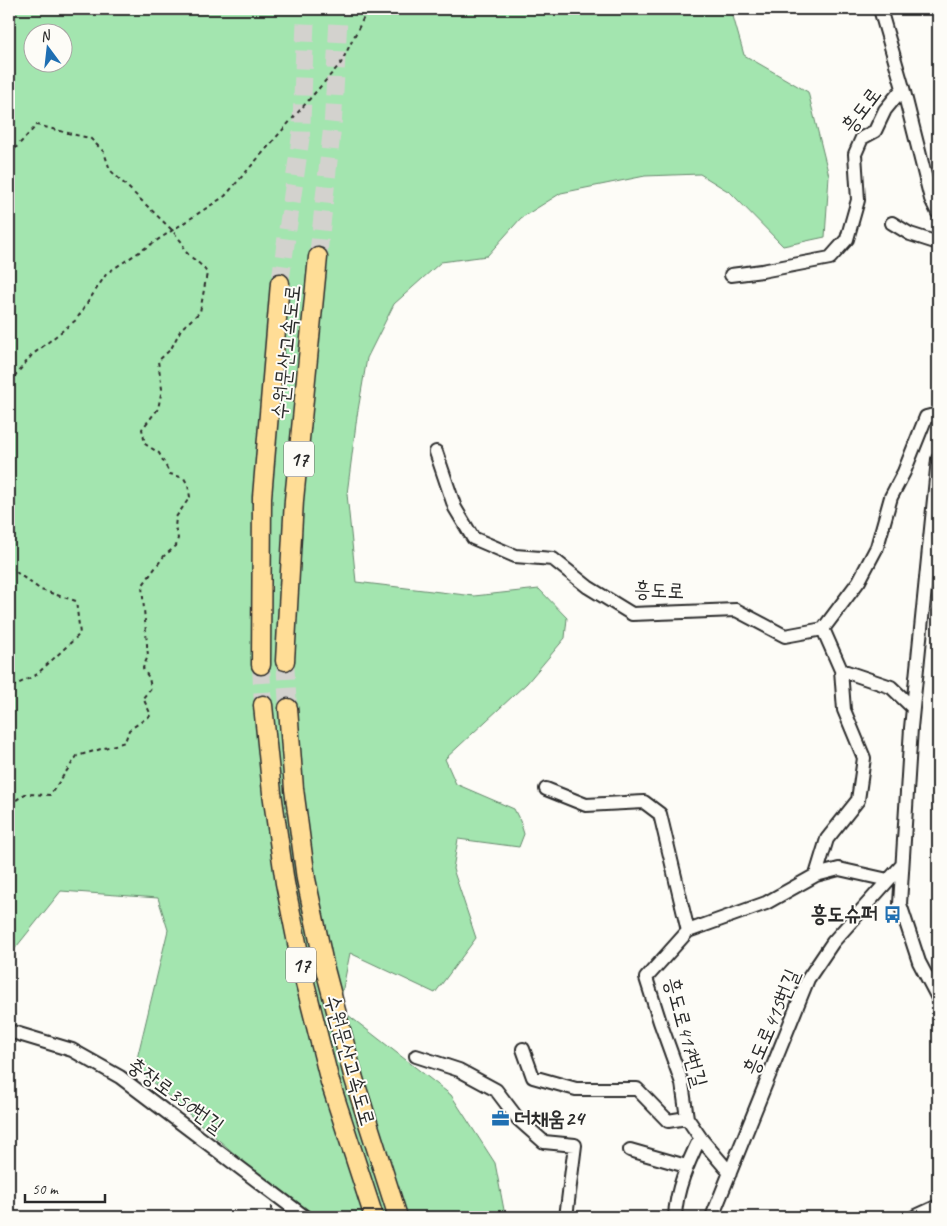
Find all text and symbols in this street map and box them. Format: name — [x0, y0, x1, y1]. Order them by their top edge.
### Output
north arrow — [22, 22, 72, 72]
text: N — [38, 26, 53, 45]
street label: 흥도로 — [835, 82, 887, 138]
street label: 수원문산고속도로 — [266, 283, 306, 421]
road number: 17 — [284, 442, 314, 476]
street label: 흥도로 — [633, 576, 685, 604]
place label: 흥도슈퍼 — [810, 901, 878, 927]
bus stop icon: 흥도슈퍼 — [882, 904, 902, 924]
road number: 17 — [286, 948, 316, 982]
street label: 흥도로415번길 — [737, 965, 805, 1079]
street label: 흥도로417번길 — [659, 974, 713, 1090]
street label: 수원문산고속도로 — [319, 991, 381, 1129]
street label: 충장로350번길 — [123, 1051, 229, 1139]
place label: 더채움24 — [514, 1105, 586, 1131]
office icon: 더채움24 — [490, 1108, 510, 1128]
scale bar — [25, 1171, 105, 1203]
text: 50 m — [32, 1180, 59, 1199]

